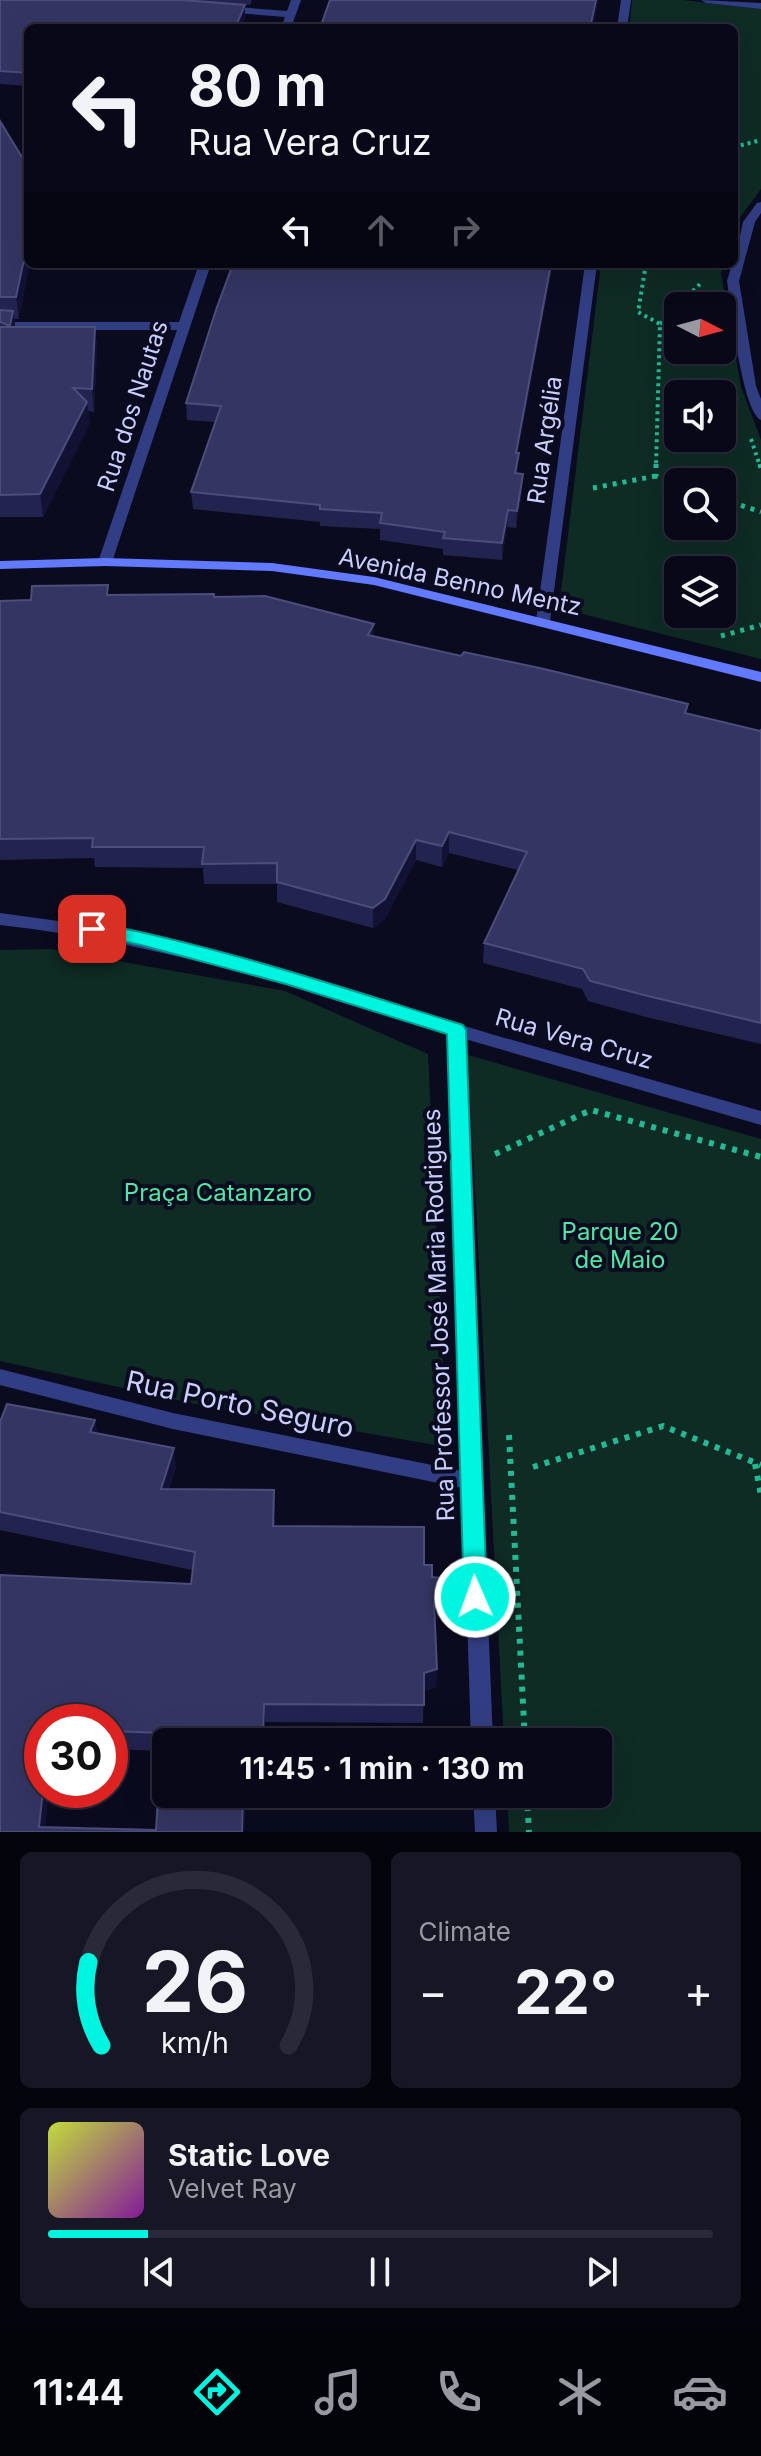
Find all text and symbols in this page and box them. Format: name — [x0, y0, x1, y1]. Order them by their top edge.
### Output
text: 80 m — [188, 52, 327, 120]
icon: left — [56, 56, 160, 160]
text: Rua Vera Cruz — [188, 120, 432, 164]
icon: left — [275, 208, 319, 252]
icon: ahead — [359, 208, 403, 252]
icon: right — [443, 208, 487, 252]
north arrow — [664, 292, 736, 364]
map controls — [664, 292, 736, 628]
street label: Rua dos Nautas — [91, 317, 174, 495]
street label: Rua Argélia — [521, 374, 568, 506]
button: sound — [664, 380, 736, 452]
button: search — [664, 468, 736, 540]
street label: Avenida Benno Mentz — [336, 542, 584, 621]
button: layers — [664, 556, 736, 628]
pin — [58, 895, 126, 963]
icon: arrive — [70, 907, 114, 951]
street label: Rua Vera Cruz — [492, 1002, 656, 1075]
street label: Rua Professor José Maria Rodrigues — [417, 1108, 460, 1522]
park label: Praça Catanzaro — [124, 1178, 312, 1207]
park label: Parque 20 de Maio — [562, 1217, 678, 1274]
street label: Rua Porto Seguro — [123, 1363, 357, 1445]
position arrow — [433, 1555, 517, 1639]
speed limit sign: 30 — [24, 1704, 128, 1808]
text: 11:45 · 1 min · 130 m — [239, 1750, 525, 1786]
text: Climate — [419, 1916, 511, 1947]
text: 26 — [142, 1931, 248, 2032]
text: 22° — [514, 1956, 617, 2028]
text: − — [419, 1965, 448, 2019]
text: + — [684, 1965, 713, 2019]
text: km/h — [161, 2025, 229, 2060]
text: Static Love — [168, 2137, 330, 2173]
text: Velvet Ray — [168, 2173, 297, 2204]
icon: previous — [137, 2250, 181, 2294]
icon: pause — [358, 2250, 402, 2294]
icon: next — [580, 2250, 624, 2294]
icon: directions — [189, 2364, 245, 2420]
icon: music — [310, 2364, 366, 2420]
icon: phone — [431, 2364, 487, 2420]
icon: climate — [552, 2364, 608, 2420]
icon: car — [672, 2364, 728, 2420]
text: 11:44 — [32, 2370, 124, 2414]

